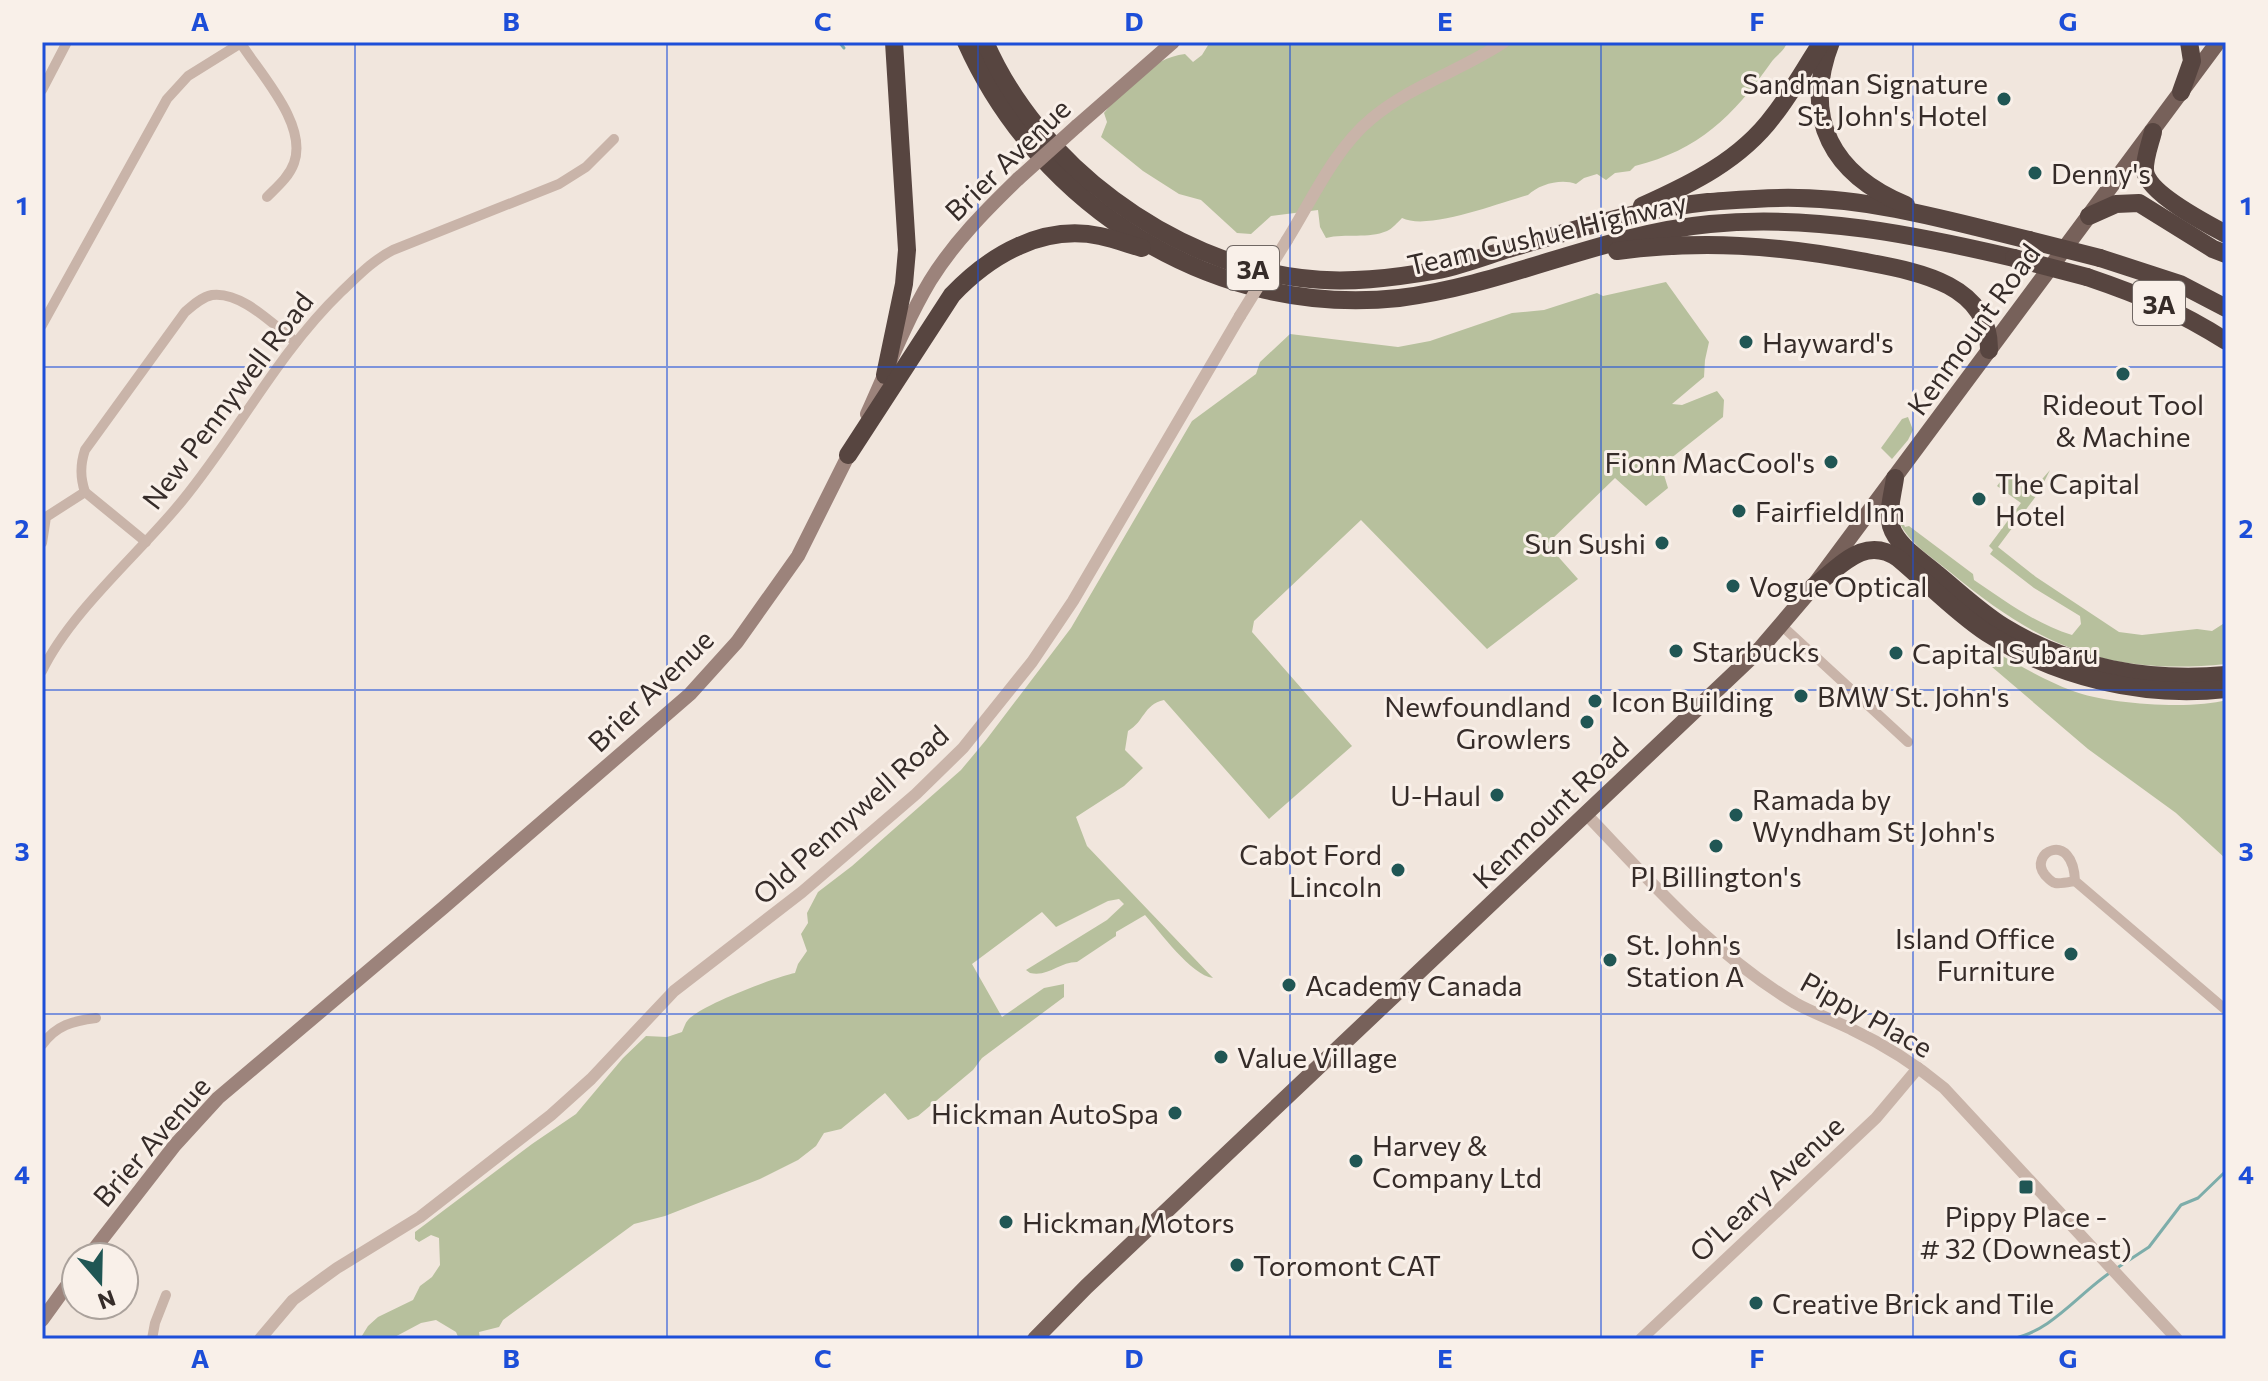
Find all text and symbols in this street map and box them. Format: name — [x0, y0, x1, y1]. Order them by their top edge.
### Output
text: A — [191, 5, 210, 36]
text: B — [502, 5, 520, 36]
text: C — [814, 5, 832, 36]
text: D — [1124, 5, 1144, 36]
text: E — [1437, 5, 1453, 36]
text: F — [1749, 5, 1765, 36]
text: G — [2059, 5, 2077, 36]
place label: Sandman Signature St. John's Hotel — [1742, 66, 1988, 132]
marker: Sandman Signature St. John's Hotel — [1995, 90, 2013, 108]
street label: Brier Avenue — [937, 91, 1077, 227]
place label: Denny's — [2051, 156, 2151, 190]
marker: Denny's — [2026, 164, 2044, 182]
street label: Team Gushue Highway — [1404, 184, 1690, 282]
text: 1 — [16, 189, 28, 220]
text: 1 — [2240, 189, 2252, 220]
street label: Kenmount Road — [1899, 237, 2047, 421]
road number: 3A — [1227, 246, 1279, 290]
road number: 3A — [2133, 281, 2185, 325]
street label: New Pennywell Road — [134, 285, 320, 515]
place label: Hayward's — [1762, 325, 1894, 359]
marker: Hayward's — [1737, 333, 1755, 351]
marker: Rideout Tool & Machine — [2114, 365, 2132, 383]
place label: Rideout Tool & Machine — [2042, 387, 2204, 453]
place label: Fionn MacCool's — [1604, 445, 1815, 479]
marker: Fionn MacCool's — [1822, 453, 1840, 471]
place label: The Capital Hotel — [1995, 466, 2140, 532]
marker: The Capital Hotel — [1970, 490, 1988, 508]
place label: Fairfield Inn — [1755, 494, 1905, 528]
marker: Fairfield Inn — [1730, 502, 1748, 520]
text: 2 — [15, 512, 29, 543]
text: 2 — [2239, 512, 2253, 543]
place label: Sun Sushi — [1524, 526, 1646, 560]
marker: Sun Sushi — [1653, 534, 1671, 552]
place label: Vogue Optical — [1749, 569, 1927, 603]
marker: Vogue Optical — [1724, 577, 1742, 595]
street label: Brier Avenue — [580, 622, 720, 758]
place label: Starbucks — [1692, 634, 1819, 668]
place label: Capital Subaru — [1912, 636, 2098, 670]
marker: Starbucks — [1667, 642, 1685, 660]
marker: Capital Subaru — [1887, 644, 1905, 662]
place label: BMW St. John's — [1817, 679, 2010, 713]
place label: Icon Building — [1611, 684, 1773, 718]
marker: BMW St. John's — [1792, 687, 1810, 705]
place label: Newfoundland Growlers — [1384, 689, 1571, 755]
marker: Icon Building — [1586, 692, 1604, 710]
marker: Newfoundland Growlers — [1578, 713, 1596, 731]
street label: Old Pennywell Road — [745, 717, 955, 911]
street label: Kenmount Road — [1465, 729, 1635, 895]
place label: U-Haul — [1390, 778, 1481, 812]
place label: Ramada by Wyndham St John's — [1752, 782, 1995, 848]
marker: U-Haul — [1488, 786, 1506, 804]
marker: Ramada by Wyndham St John's — [1727, 806, 1745, 824]
text: 3 — [14, 835, 30, 866]
text: 3 — [2238, 835, 2254, 866]
place label: Cabot Ford Lincoln — [1239, 837, 1382, 903]
marker: PJ Billington's — [1707, 837, 1725, 855]
place label: PJ Billington's — [1630, 859, 1802, 893]
marker: Cabot Ford Lincoln — [1389, 861, 1407, 879]
place label: Island Office Furniture — [1895, 921, 2055, 987]
place label: St. John's Station A — [1626, 927, 1744, 993]
marker: Island Office Furniture — [2062, 945, 2080, 963]
marker: St. John's Station A — [1601, 951, 1619, 969]
street label: Pippy Place — [1795, 964, 1939, 1064]
place label: Academy Canada — [1305, 968, 1522, 1002]
marker: Academy Canada — [1280, 976, 1298, 994]
place label: Value Village — [1237, 1040, 1397, 1074]
marker: Value Village — [1212, 1048, 1230, 1066]
street label: Brier Avenue — [85, 1069, 217, 1213]
place label: Hickman AutoSpa — [931, 1096, 1159, 1130]
marker: Hickman AutoSpa — [1166, 1104, 1184, 1122]
street label: O'Leary Avenue — [1682, 1108, 1850, 1268]
place label: Harvey & Company Ltd — [1372, 1128, 1542, 1194]
marker: Harvey & Company Ltd — [1347, 1152, 1365, 1170]
text: 4 — [14, 1158, 30, 1189]
text: 4 — [2238, 1158, 2254, 1189]
marker: Pippy Place - # 32 (Downeast) — [2017, 1178, 2035, 1196]
place label: Pippy Place - # 32 (Downeast) — [1920, 1199, 2132, 1265]
place label: Hickman Motors — [1022, 1205, 1234, 1239]
marker: Hickman Motors — [997, 1213, 1015, 1231]
north arrow — [60, 1241, 140, 1321]
place label: Toromont CAT — [1253, 1248, 1441, 1282]
marker: Toromont CAT — [1228, 1256, 1246, 1274]
text: N — [95, 1285, 119, 1316]
place label: Creative Brick and Tile — [1772, 1286, 2054, 1320]
marker: Creative Brick and Tile — [1747, 1294, 1765, 1312]
text: A — [191, 1342, 210, 1373]
text: B — [502, 1342, 520, 1373]
text: C — [814, 1342, 832, 1373]
text: D — [1124, 1342, 1144, 1373]
text: E — [1437, 1342, 1453, 1373]
text: F — [1749, 1342, 1765, 1373]
text: G — [2059, 1342, 2077, 1373]

